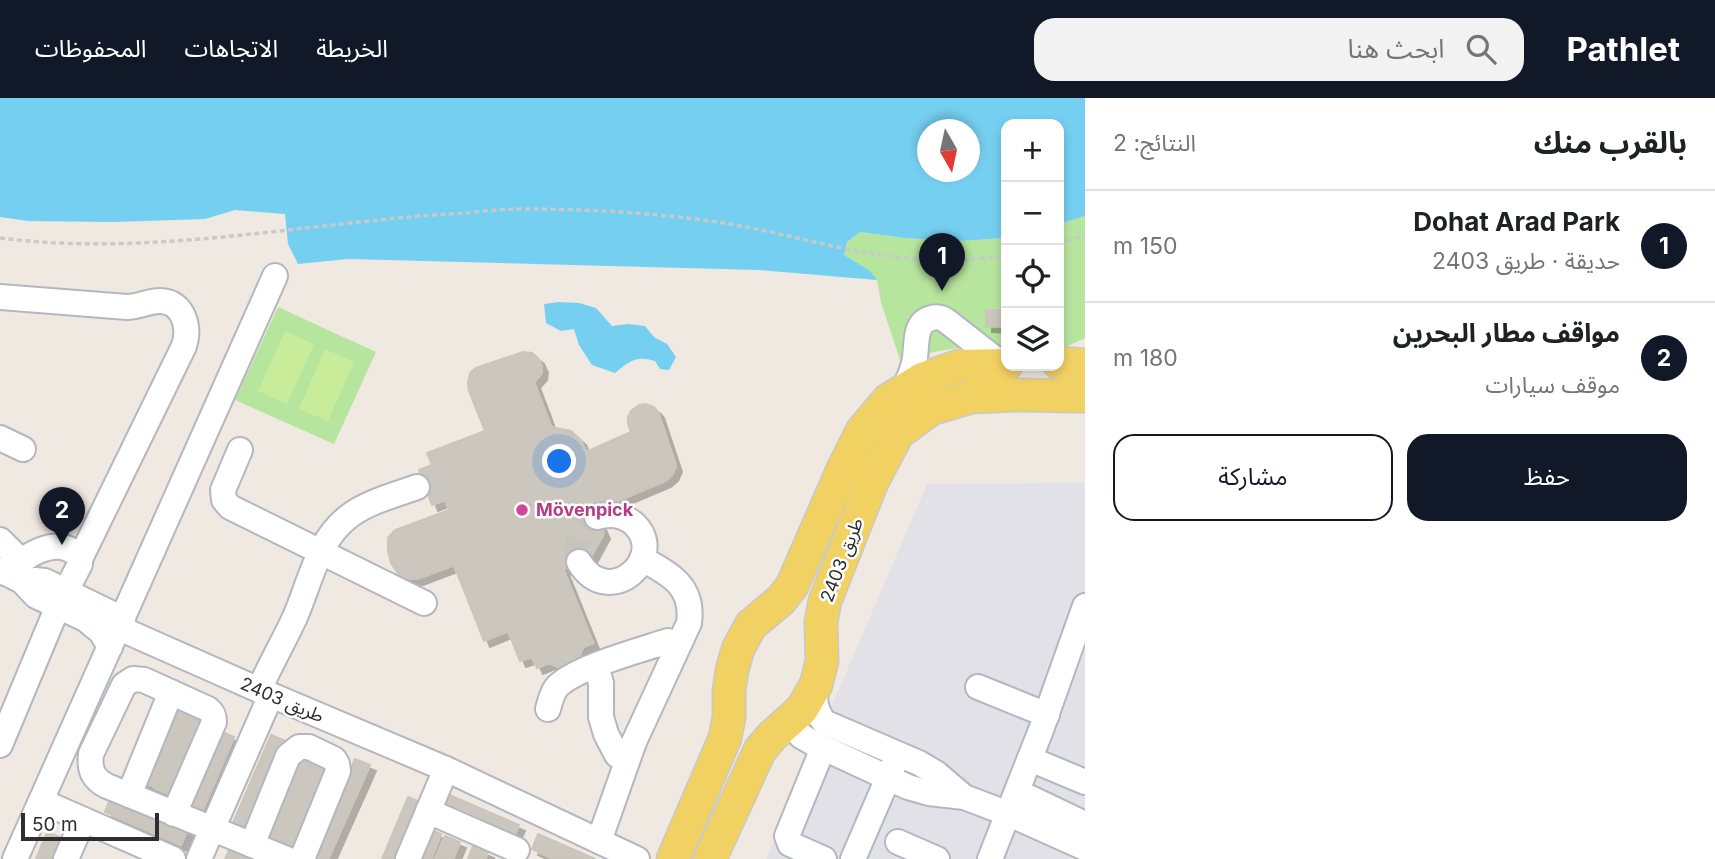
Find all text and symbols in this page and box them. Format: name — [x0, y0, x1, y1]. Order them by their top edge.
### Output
search box — [1034, 18, 1524, 81]
text: Pathlet — [1566, 29, 1680, 69]
icon: search — [1462, 30, 1500, 68]
text: ابحث هنا — [1348, 33, 1444, 64]
text: المحفوظات — [35, 34, 146, 63]
text: الاتجاهات — [184, 34, 278, 63]
text: الخريطة — [316, 34, 388, 63]
north arrow — [917, 119, 980, 182]
map controls — [1001, 119, 1064, 371]
button: + — [1001, 119, 1064, 182]
text: بالقرب منك — [1534, 124, 1687, 160]
text: النتائج: 2 — [1113, 129, 1196, 157]
button: − — [1001, 182, 1064, 245]
text: Dohat Arad Park — [1413, 206, 1620, 237]
text: 150 m — [1113, 232, 1177, 260]
text: 1 — [1659, 232, 1669, 260]
pin: 1 — [919, 233, 965, 291]
button: locate — [1001, 245, 1064, 308]
text: حديقة · طريق 2403 — [1432, 247, 1620, 275]
button: layers — [1001, 308, 1064, 371]
text: مواقف مطار البحرين — [1393, 317, 1620, 348]
text: 180 m — [1113, 344, 1178, 372]
text: 2 — [1657, 344, 1671, 372]
text: موقف سيارات — [1486, 371, 1620, 399]
button: مشاركة — [1113, 434, 1393, 521]
button: حفظ — [1407, 434, 1687, 521]
your location — [542, 444, 576, 478]
pin: 2 — [39, 487, 85, 545]
place label: Mövenpick — [536, 499, 634, 520]
marker: Mövenpick — [514, 502, 530, 518]
street label: طريق 2403 — [816, 515, 868, 605]
street label: طريق 2403 — [237, 673, 327, 727]
scale bar — [21, 810, 159, 842]
text: 50 m — [32, 813, 78, 836]

